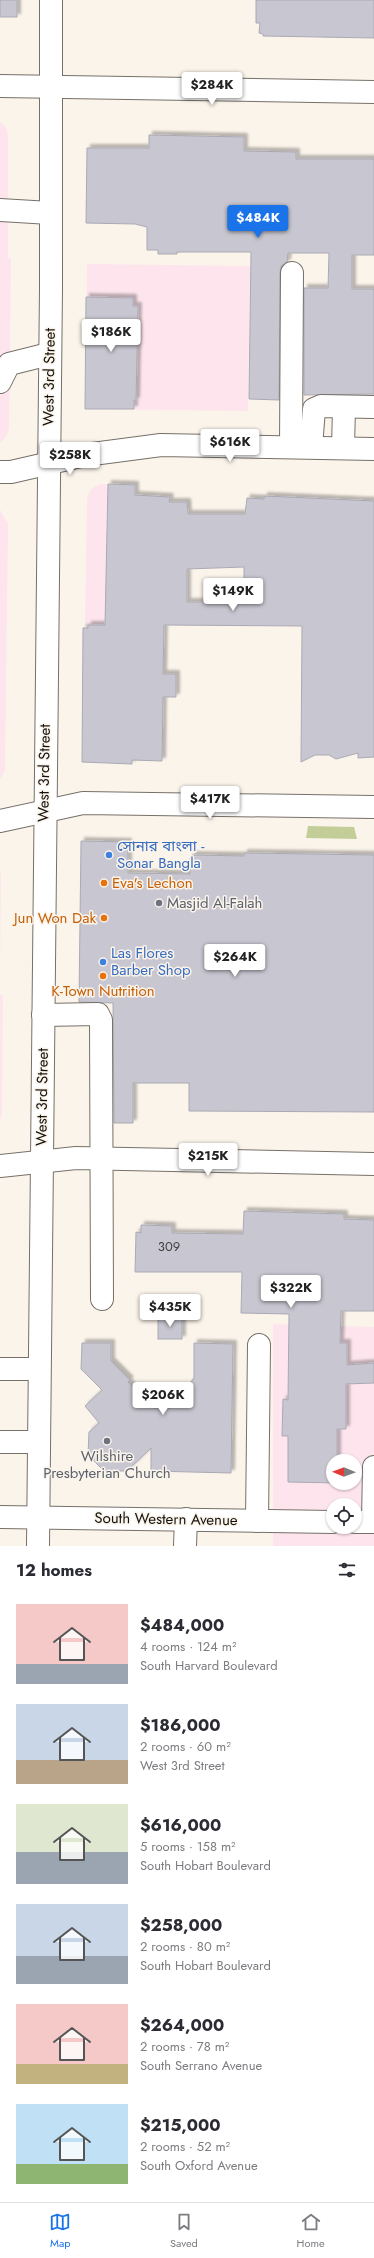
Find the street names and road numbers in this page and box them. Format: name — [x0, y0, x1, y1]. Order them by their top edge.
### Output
street label: West 3rd Street — [37, 328, 61, 426]
street label: West 3rd Street — [32, 724, 56, 822]
street label: West 3rd Street — [30, 1048, 54, 1146]
street label: South Western Avenue — [94, 1507, 238, 1531]

